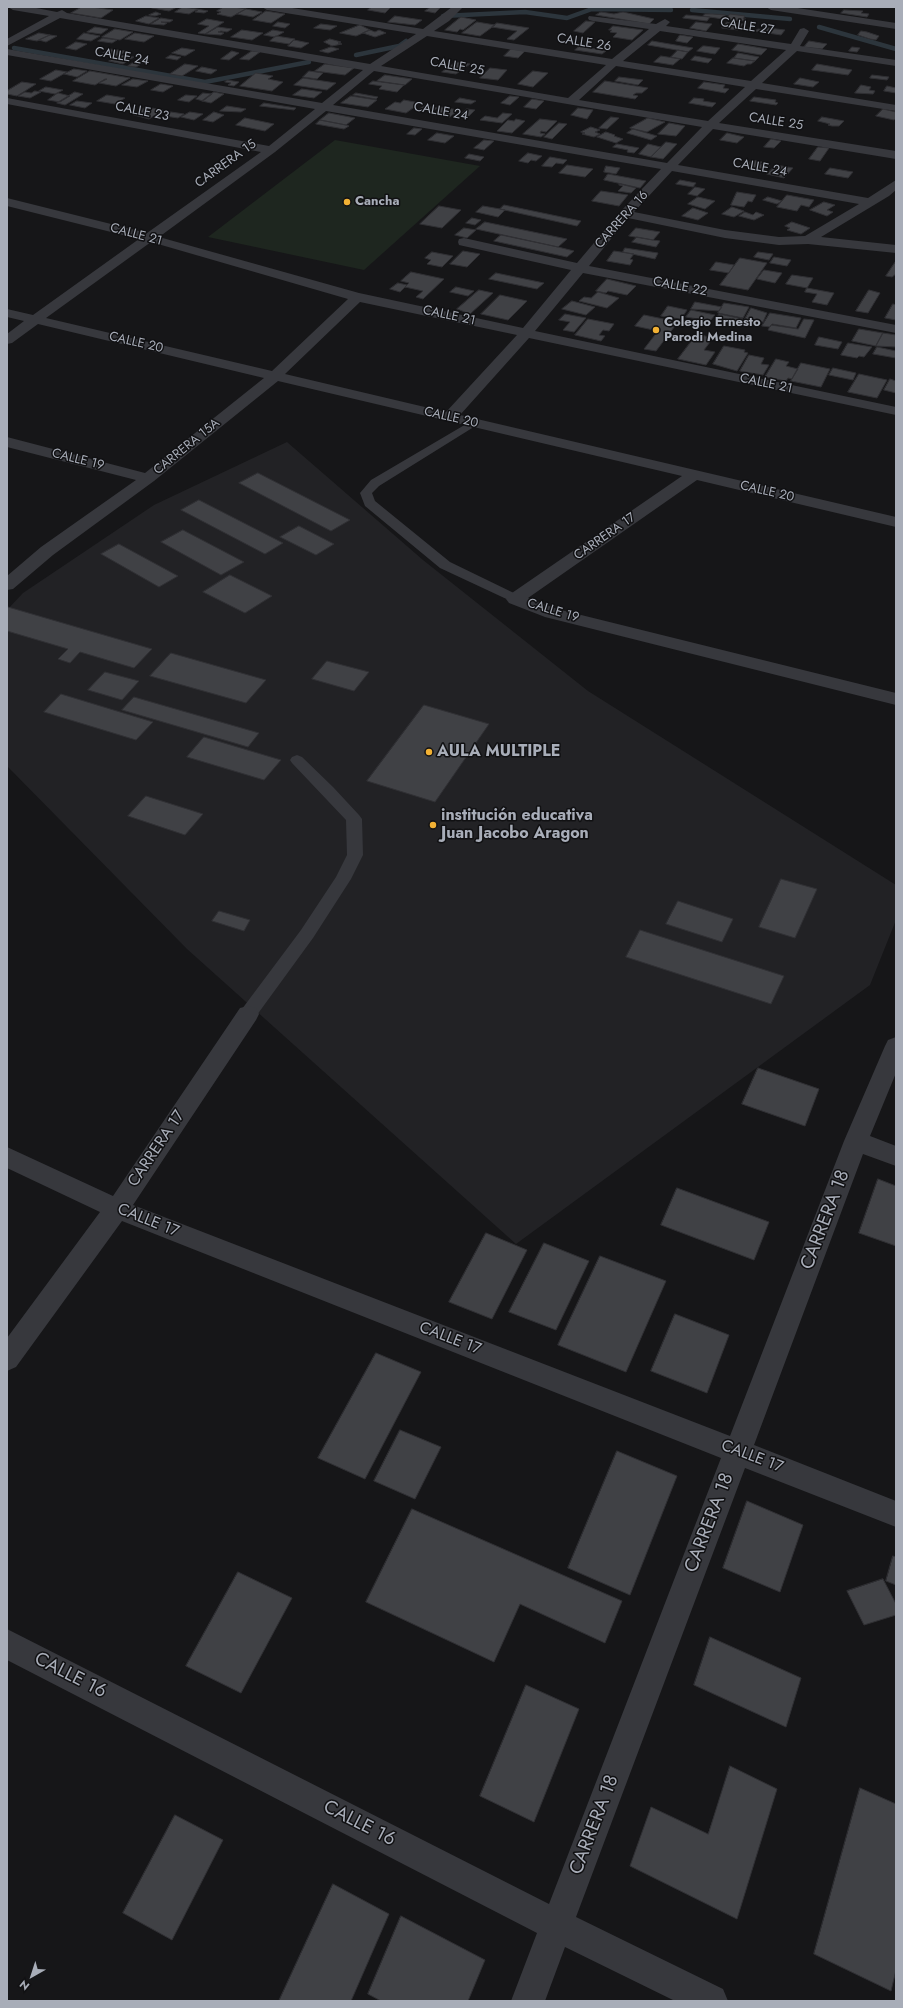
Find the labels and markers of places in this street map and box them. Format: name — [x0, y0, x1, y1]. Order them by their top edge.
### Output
place label: Cancha — [355, 194, 399, 210]
marker: Cancha — [342, 197, 352, 207]
place label: Colegio Ernesto Parodi Medina — [664, 315, 761, 346]
marker: Colegio Ernesto Parodi Medina — [651, 325, 661, 335]
place label: AULA MULTIPLE — [437, 742, 560, 762]
marker: AULA MULTIPLE — [424, 747, 434, 757]
place label: institución educativa Juan Jacobo Aragon — [441, 806, 593, 844]
marker: institución educativa Juan Jacobo Aragon — [428, 820, 438, 830]

